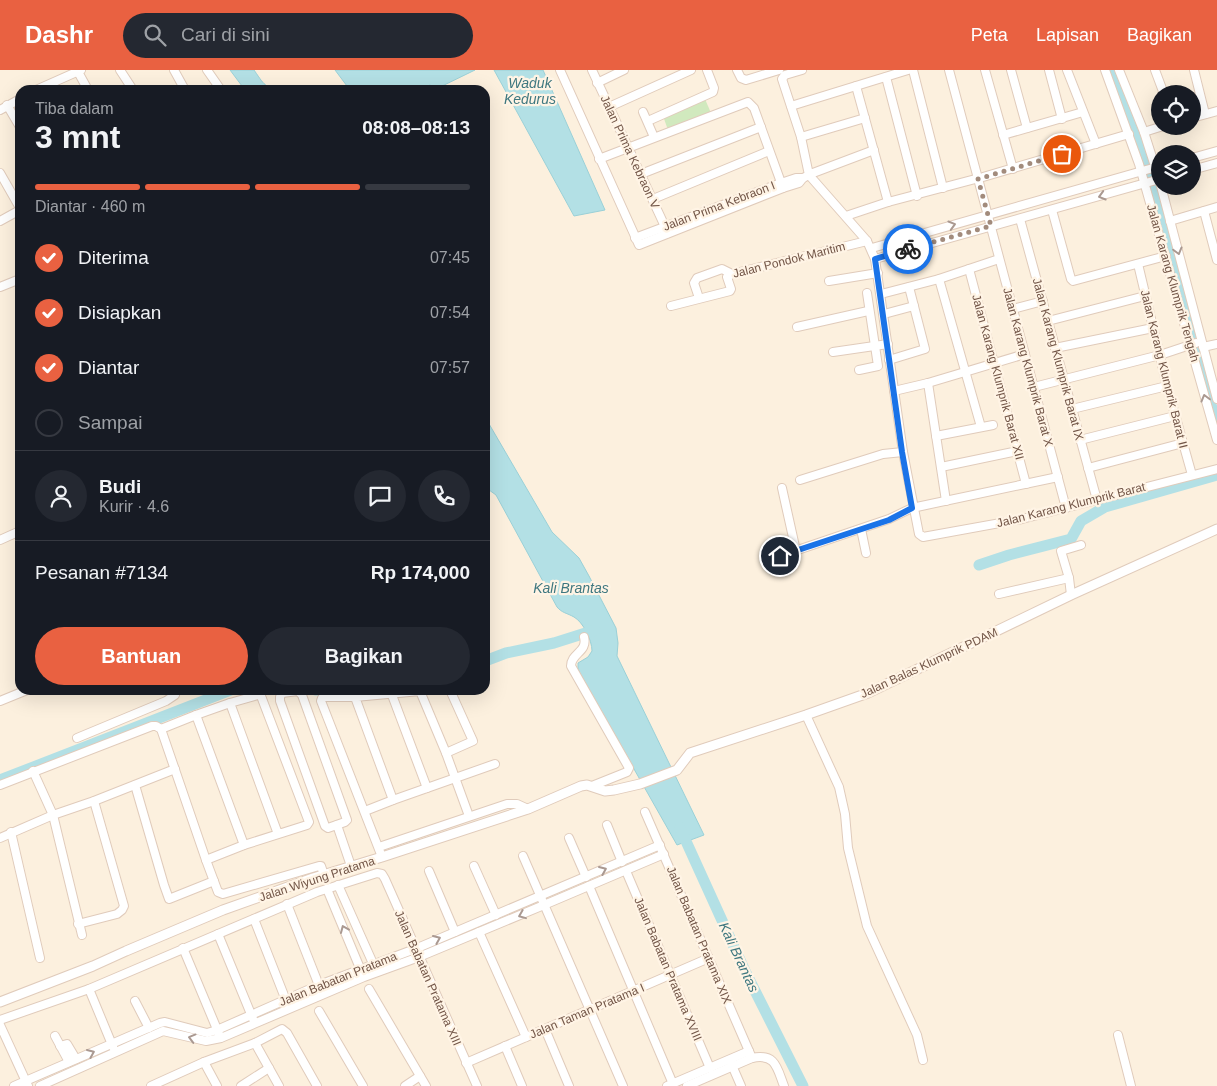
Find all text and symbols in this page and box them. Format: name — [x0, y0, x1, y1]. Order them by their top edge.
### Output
search box — [123, 13, 473, 58]
text: Dashr — [25, 21, 93, 48]
icon: search — [141, 21, 169, 49]
text: Cari di sini — [181, 24, 270, 45]
text: Peta — [971, 25, 1008, 45]
text: Lapisan — [1036, 25, 1099, 45]
text: Bagikan — [1127, 25, 1192, 45]
water label: Waduk Kedurus — [504, 75, 556, 107]
map controls — [1151, 85, 1201, 195]
button: locate — [1151, 85, 1201, 135]
street label: Jalan Prima Kebraon V — [598, 93, 662, 211]
text: Tiba dalam — [35, 100, 114, 117]
text: 08:08–08:13 — [362, 117, 470, 138]
text: 3 mnt — [35, 119, 120, 155]
pin — [1041, 133, 1083, 175]
icon: bag — [1048, 140, 1076, 168]
button: layers — [1151, 145, 1201, 195]
street label: Jalan Prima Kebraon I — [661, 178, 777, 234]
one-way arrow — [1097, 190, 1106, 201]
text: Diantar · 460 m — [35, 198, 145, 215]
street label: Jalan Karang Klumprik Tengah — [1144, 203, 1202, 363]
one-way arrow — [948, 221, 956, 231]
courier — [883, 224, 933, 274]
icon: bike — [894, 235, 922, 263]
street label: Jalan Pondok Maritim — [731, 239, 847, 281]
icon: check — [35, 244, 63, 272]
one-way arrow — [1172, 246, 1182, 254]
text: Diterima — [78, 247, 149, 268]
text: 07:45 — [430, 249, 470, 266]
street label: Jalan Karang Klumprik Barat IX — [1030, 276, 1086, 442]
street label: Jalan Karang Klumprik Barat X — [1000, 286, 1056, 448]
street label: Jalan Karang Klumprik Barat II — [1138, 288, 1190, 450]
street label: Jalan Karang Klumprik Barat XII — [969, 293, 1027, 461]
icon: check — [35, 299, 63, 327]
text: Disiapkan — [78, 302, 161, 323]
text: 07:54 — [430, 304, 470, 321]
icon: check — [35, 354, 63, 382]
text: Diantar — [78, 357, 139, 378]
text: 07:57 — [430, 359, 470, 376]
one-way arrow — [1201, 394, 1211, 402]
text: Sampai — [78, 412, 142, 433]
button: person — [35, 470, 87, 522]
button: chat — [354, 470, 406, 522]
button: phone — [418, 470, 470, 522]
text: Budi — [99, 476, 141, 497]
street label: Jalan Karang Klumprik Barat — [995, 480, 1147, 530]
text: Kurir · 4.6 — [99, 498, 169, 515]
pin — [759, 535, 801, 577]
icon: home — [766, 542, 794, 570]
text: Pesanan #7134 — [35, 562, 168, 583]
text: Rp 174,000 — [371, 562, 470, 583]
water label: Kali Brantas — [533, 580, 609, 596]
street label: Jalan Balas Klumprik PDAM — [858, 625, 1000, 701]
button: Bantuan — [35, 627, 248, 685]
button: Bagikan — [258, 627, 470, 685]
street label: Jalan Wiyung Pratama — [257, 854, 377, 904]
street label: Jalan Babatan Pratama XIX — [664, 864, 734, 1006]
one-way arrow — [598, 865, 607, 876]
street label: Jalan Babatan Pratama XVIII — [631, 895, 705, 1043]
street label: Jalan Babatan Pratama XIII — [392, 908, 464, 1048]
one-way arrow — [518, 908, 527, 919]
water label: Kali Brantas — [716, 919, 762, 995]
one-way arrow — [340, 925, 351, 934]
one-way arrow — [433, 935, 441, 945]
street label: Jalan Babatan Pratama — [277, 949, 399, 1009]
street label: Jalan Taman Pratama I — [528, 980, 646, 1042]
one-way arrow — [188, 1033, 197, 1044]
one-way arrow — [86, 1048, 95, 1059]

